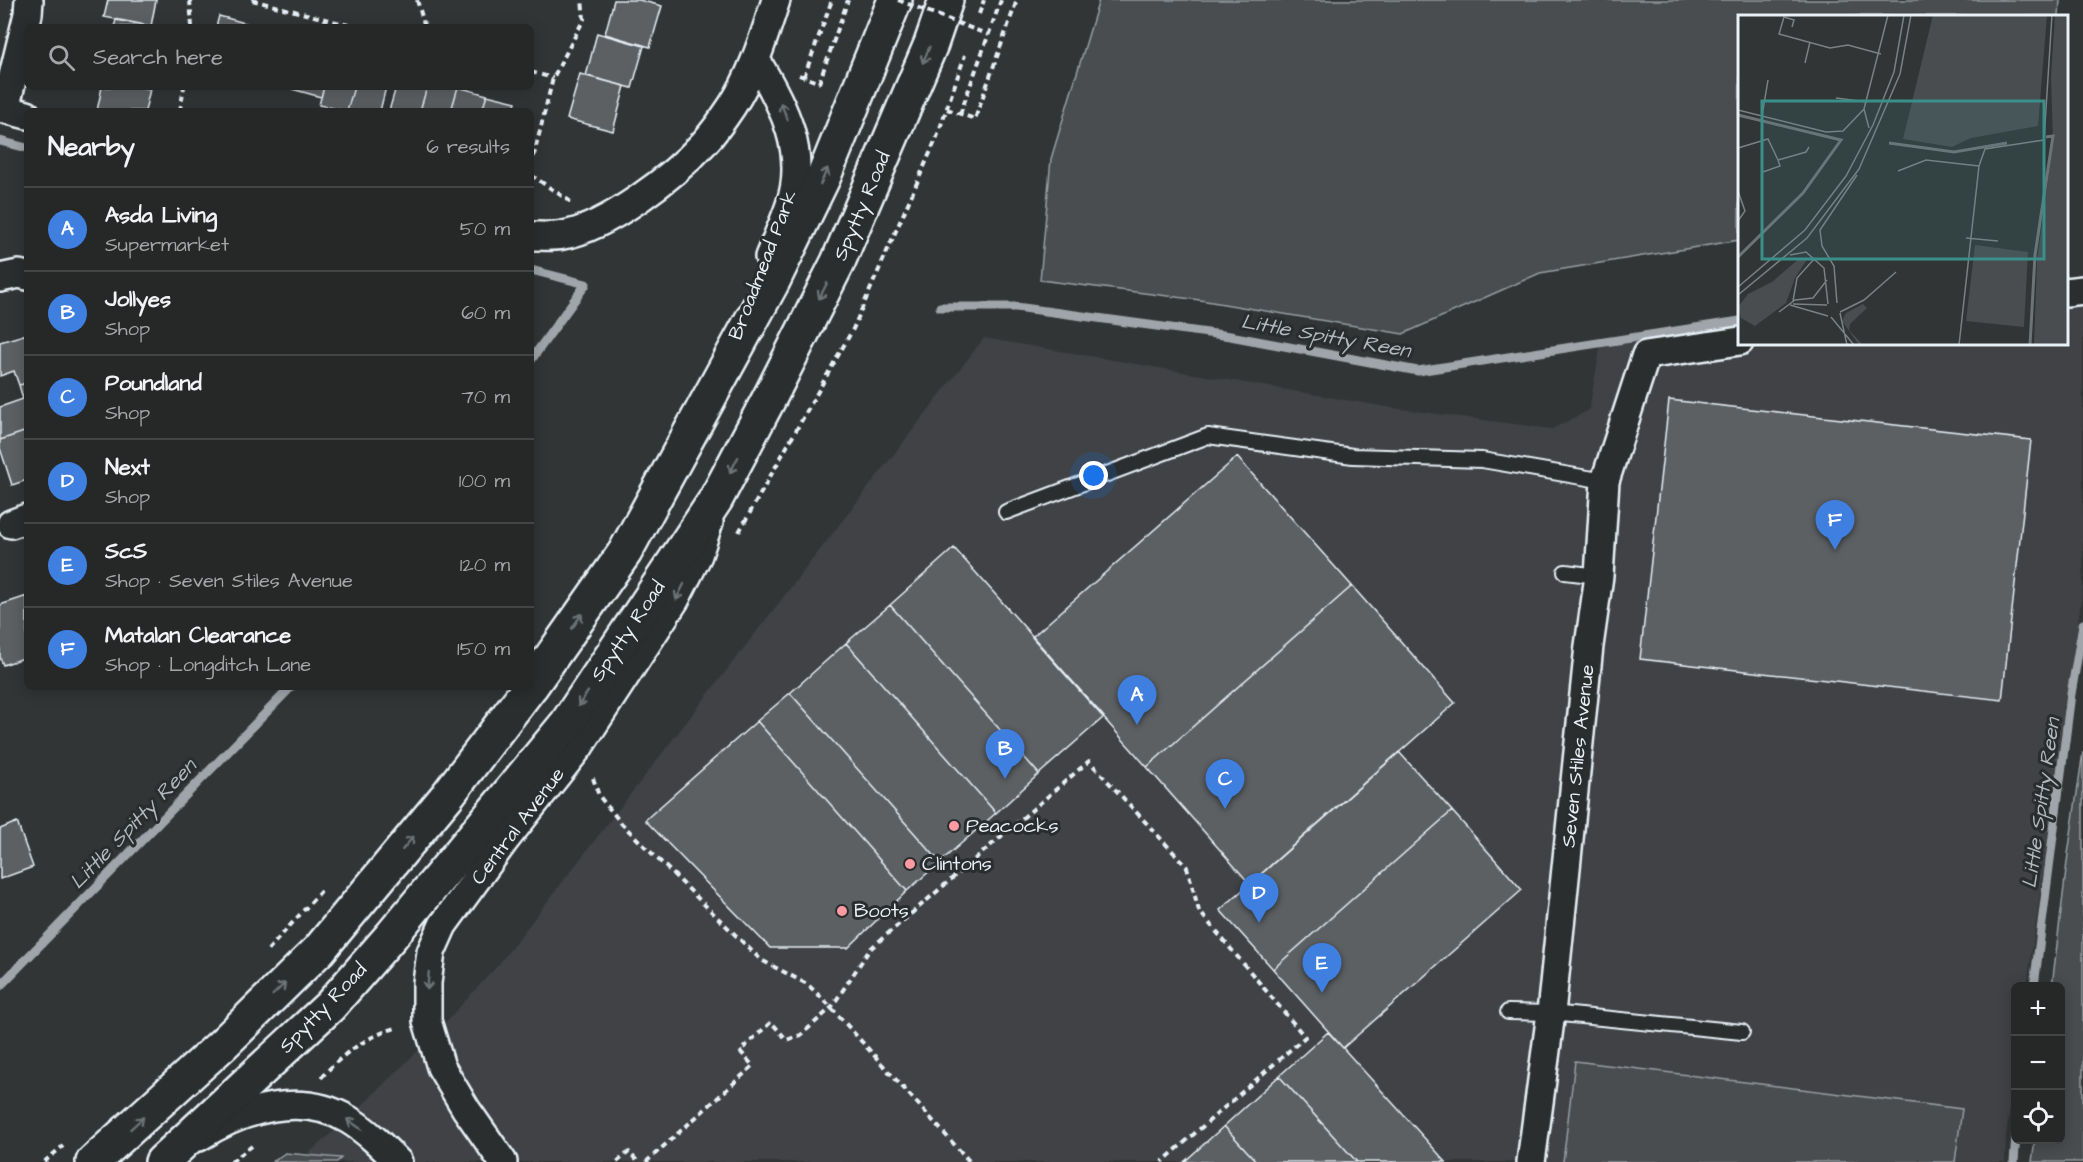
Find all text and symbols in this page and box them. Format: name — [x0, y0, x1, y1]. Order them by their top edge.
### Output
inset map — [1738, 15, 2068, 345]
search box — [24, 24, 534, 90]
icon: search — [45, 41, 78, 74]
text: Search here — [93, 42, 223, 73]
one-way arrow — [920, 45, 931, 64]
one-way arrow — [778, 102, 789, 120]
text: Nearby — [48, 129, 135, 165]
text: 6 results — [426, 133, 510, 161]
street label: Spytty Road — [826, 147, 898, 265]
one-way arrow — [819, 167, 830, 185]
street label: Broadmead Park — [722, 186, 804, 344]
text: Asda Living — [105, 200, 217, 231]
text: A — [61, 215, 74, 243]
text: 50 m — [460, 215, 510, 243]
text: Supermarket — [105, 231, 229, 259]
one-way arrow — [817, 282, 829, 300]
text: Jollyes — [105, 284, 171, 315]
text: B — [60, 299, 75, 327]
text: 60 m — [461, 299, 510, 327]
water label: Little Spitty Reen — [1239, 307, 1414, 366]
text: Shop — [105, 315, 150, 343]
text: Poundland — [105, 368, 202, 399]
text: C — [60, 383, 75, 411]
text: 70 m — [462, 383, 510, 411]
text: Shop — [105, 399, 150, 427]
text: Next — [105, 452, 150, 483]
one-way arrow — [728, 456, 740, 473]
your location — [1079, 461, 1108, 490]
text: D — [61, 467, 74, 495]
text: 100 m — [459, 467, 510, 495]
text: Shop — [105, 483, 150, 511]
pin: F — [1816, 500, 1854, 550]
text: ScS — [105, 536, 147, 567]
text: E — [62, 551, 73, 579]
text: 120 m — [460, 551, 510, 579]
text: Shop · Seven Stiles Avenue — [105, 567, 353, 595]
street label: Spytty Road — [584, 575, 673, 687]
one-way arrow — [673, 583, 685, 601]
one-way arrow — [571, 614, 583, 630]
text: Matalan Clearance — [105, 620, 291, 651]
text: F — [61, 635, 74, 663]
text: 150 m — [457, 635, 510, 663]
text: Shop · Longditch Lane — [105, 651, 311, 679]
street label: Seven Stiles Avenue — [1554, 663, 1602, 849]
pin: A — [1118, 676, 1156, 725]
one-way arrow — [577, 690, 589, 707]
water label: Little Spitty Reen — [2015, 715, 2068, 890]
pin: B — [986, 730, 1024, 779]
water label: Little Spitty Reen — [63, 751, 205, 896]
pin: C — [1206, 760, 1244, 809]
street label: Central Avenue — [465, 761, 572, 890]
place label: Peacocks — [966, 812, 1059, 840]
marker: Peacocks — [947, 819, 961, 833]
one-way arrow — [401, 836, 415, 851]
place label: Clintons — [922, 850, 992, 878]
marker: Clintons — [903, 857, 917, 871]
pin: D — [1240, 874, 1278, 923]
place label: Boots — [854, 897, 909, 925]
marker: Boots — [835, 904, 849, 918]
pin: E — [1302, 944, 1342, 993]
street label: Spytty Road — [273, 957, 374, 1060]
one-way arrow — [422, 970, 433, 990]
one-way arrow — [271, 982, 286, 997]
map controls — [2011, 982, 2065, 1144]
button: + — [2011, 982, 2065, 1036]
button: − — [2011, 1036, 2065, 1090]
button: locate — [2011, 1090, 2065, 1144]
one-way arrow — [129, 1116, 144, 1130]
one-way arrow — [346, 1118, 362, 1130]

